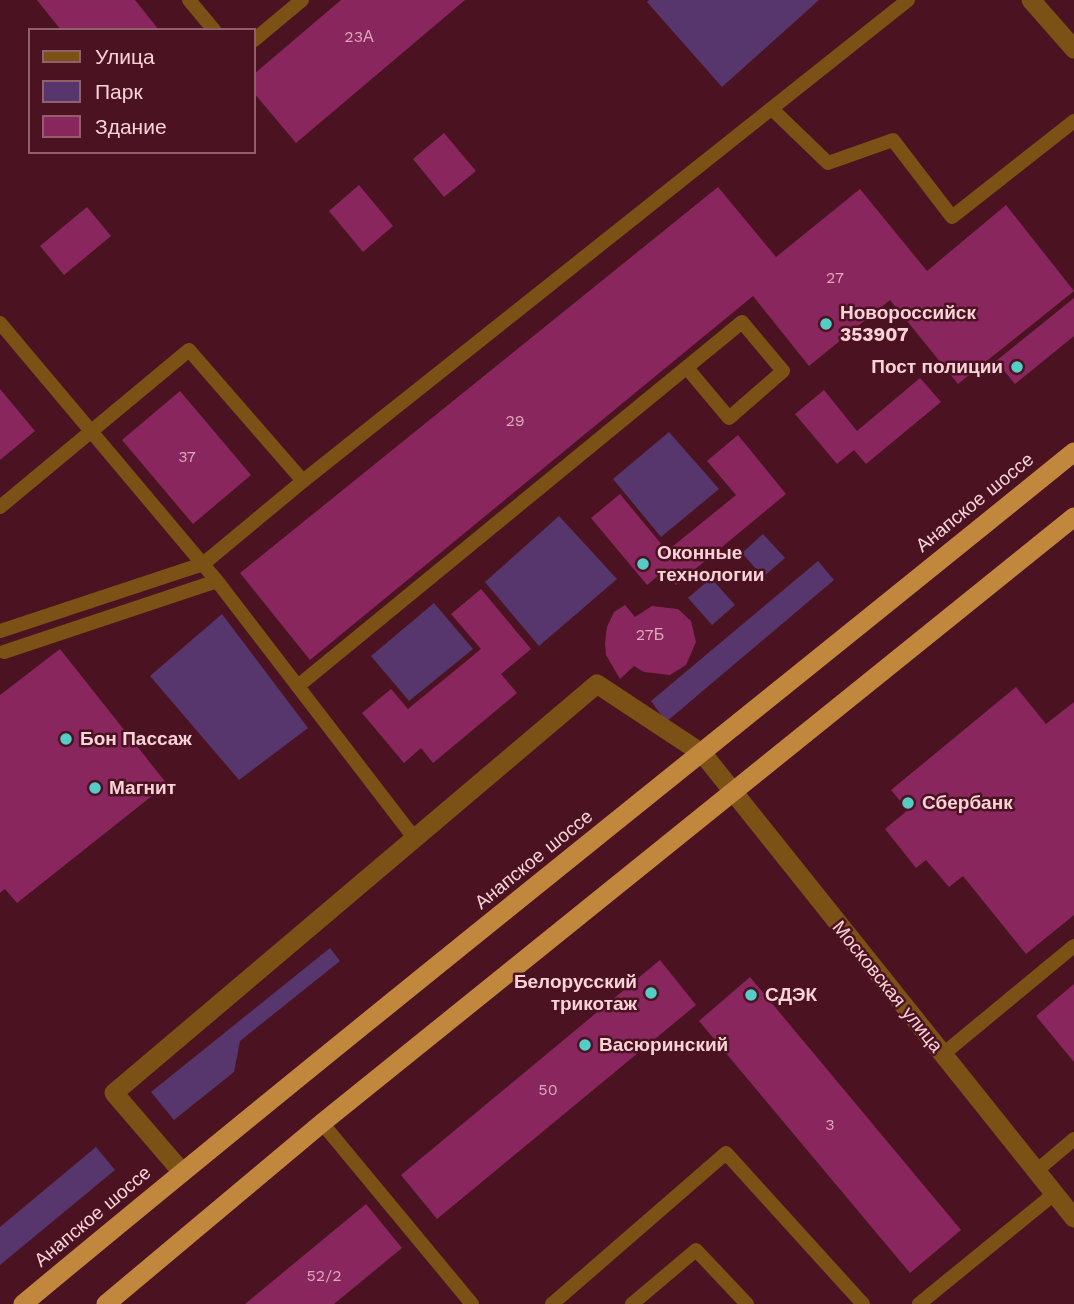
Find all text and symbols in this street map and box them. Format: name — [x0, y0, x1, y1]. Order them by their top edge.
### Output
house number: 23А — [344, 27, 374, 47]
legend — [28, 28, 256, 154]
text: Улица — [95, 44, 155, 69]
text: Парк — [95, 79, 143, 104]
text: Здание — [95, 114, 167, 139]
house number: 27 — [826, 268, 844, 288]
place label: Новороссийск 353907 — [840, 302, 976, 346]
marker: Новороссийск 353907 — [818, 316, 834, 332]
place label: Пост полиции — [871, 356, 1003, 378]
marker: Пост полиции — [1009, 359, 1025, 375]
house number: 29 — [505, 411, 525, 431]
house number: 37 — [178, 447, 196, 467]
street label: Анапское шоссе — [911, 449, 1039, 557]
place label: Оконные технологии — [657, 542, 764, 586]
marker: Оконные технологии — [635, 556, 651, 572]
house number: 27Б — [636, 625, 664, 645]
place label: Бон Пассаж — [80, 728, 192, 750]
marker: Бон Пассаж — [58, 731, 74, 747]
place label: Магнит — [109, 777, 176, 799]
marker: Магнит — [87, 780, 103, 796]
place label: Сбербанк — [922, 792, 1013, 814]
marker: Сбербанк — [900, 795, 916, 811]
street label: Анапское шоссе — [470, 806, 598, 914]
street label: Московская улица — [827, 917, 947, 1057]
place label: Белорусский трикотаж — [514, 971, 637, 1015]
place label: СДЭК — [765, 984, 817, 1006]
marker: Белорусский трикотаж — [643, 985, 659, 1001]
marker: СДЭК — [743, 987, 759, 1003]
place label: Васюринский — [599, 1034, 728, 1056]
marker: Васюринский — [577, 1037, 593, 1053]
house number: 50 — [538, 1080, 558, 1100]
house number: 3 — [825, 1115, 835, 1135]
street label: Анапское шоссе — [30, 1162, 156, 1272]
house number: 52/2 — [307, 1266, 341, 1286]

